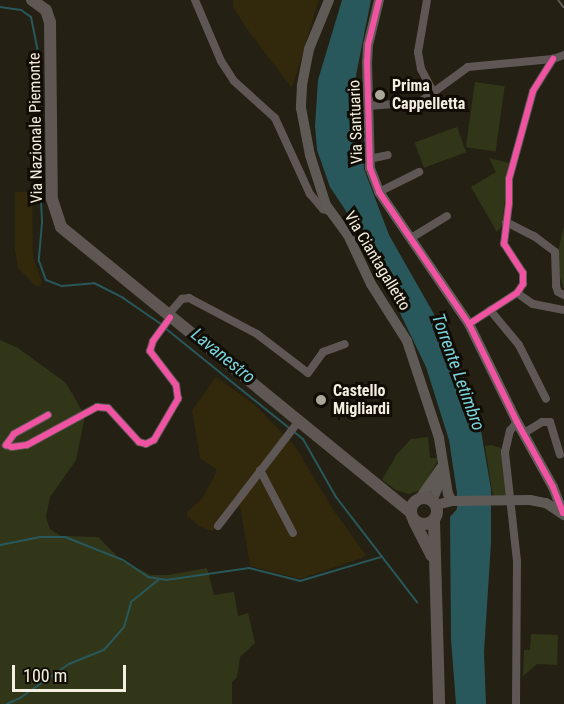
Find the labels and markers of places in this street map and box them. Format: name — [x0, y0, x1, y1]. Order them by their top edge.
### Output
place label: Prima Cappelletta — [392, 76, 465, 114]
marker: Prima Cappelletta — [373, 88, 387, 102]
place label: Castello Migliardi — [333, 381, 390, 419]
marker: Castello Migliardi — [314, 393, 328, 407]

